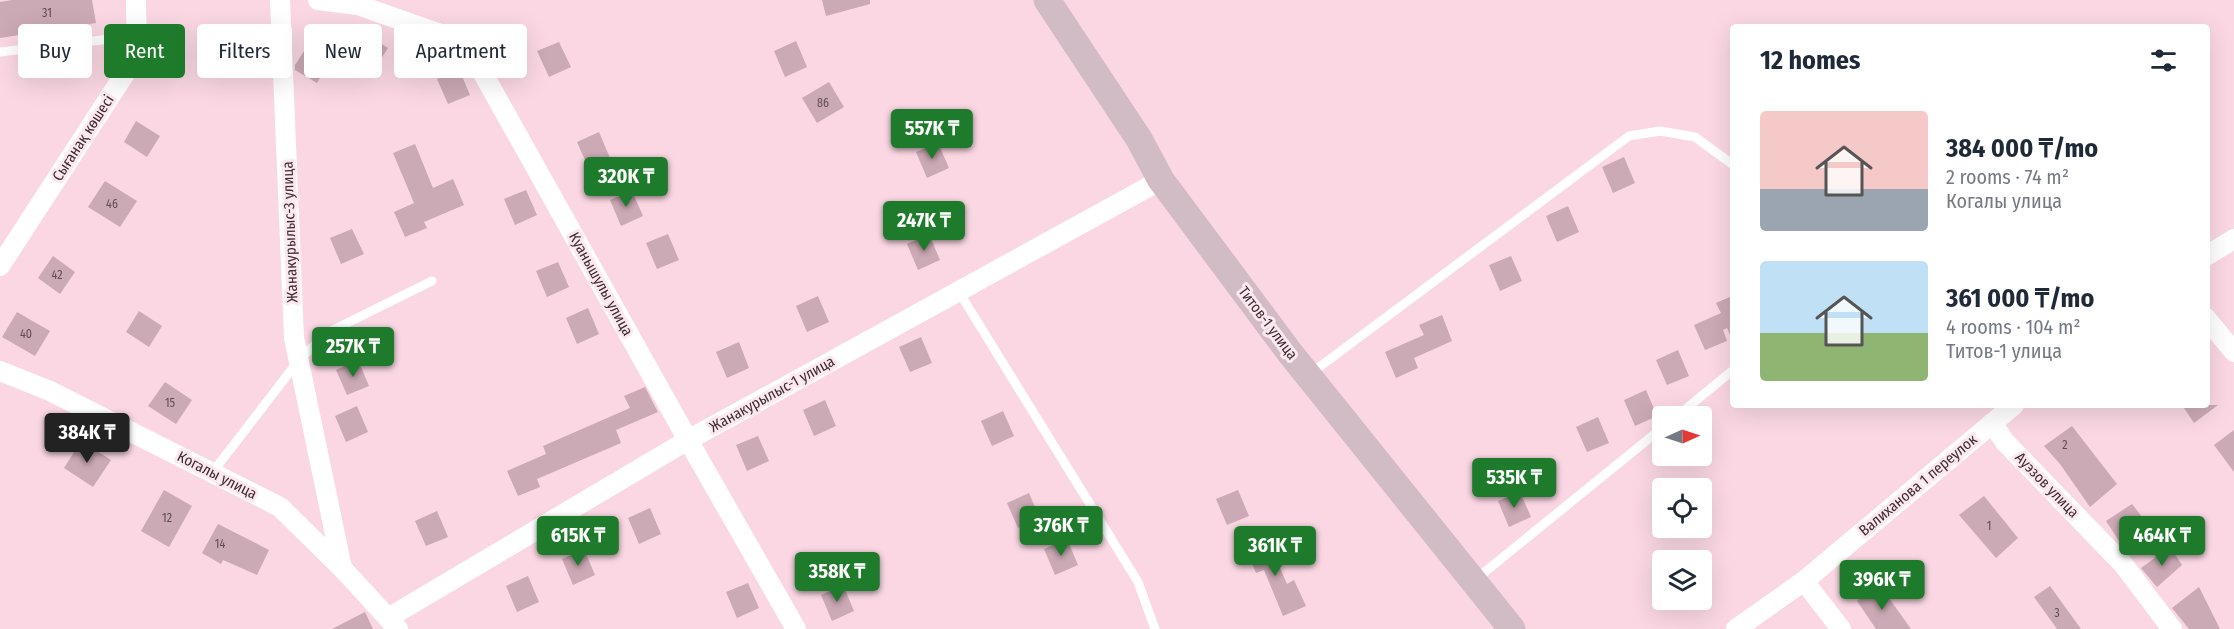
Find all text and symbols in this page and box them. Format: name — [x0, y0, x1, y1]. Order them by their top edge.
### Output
house number: 31 — [42, 6, 52, 20]
chip: Buy — [18, 24, 92, 78]
chip: Rent — [104, 24, 185, 78]
chip: Filters — [197, 24, 292, 78]
chip: New — [304, 24, 382, 78]
chip: Apartment — [394, 24, 527, 78]
icon: filters — [2147, 44, 2180, 77]
text: 12 homes — [1760, 45, 1860, 76]
street label: Сығанақ көшесі — [48, 92, 118, 184]
house number: 86 — [817, 96, 829, 110]
pin: 557K ₸ — [883, 109, 981, 160]
text: 557K ₸ — [905, 116, 959, 140]
text: 384 000 ₸/mo — [1946, 133, 2098, 164]
icon: home — [1808, 135, 1880, 207]
pin: 320K ₸ — [577, 157, 675, 208]
street label: Жанакурылыс-3 улица — [279, 161, 301, 303]
text: 320K ₸ — [598, 164, 654, 188]
text: 2 rooms · 74 m² — [1946, 165, 2069, 189]
text: Когалы улица — [1946, 189, 2062, 213]
house number: 46 — [106, 197, 118, 211]
pin: 247K ₸ — [875, 201, 973, 252]
text: 247K ₸ — [897, 208, 951, 232]
street label: Куанышулы улица — [565, 229, 637, 339]
house number: 42 — [52, 268, 62, 282]
street label: Титов-1 улица — [1235, 283, 1301, 363]
text: 361 000 ₸/mo — [1946, 283, 2094, 314]
icon: home — [1808, 285, 1880, 357]
text: 4 rooms · 104 m² — [1946, 315, 2081, 339]
house number: 40 — [20, 327, 32, 341]
pin: 257K ₸ — [304, 327, 402, 378]
text: 257K ₸ — [326, 334, 380, 358]
text: Титов-1 улица — [1946, 339, 2062, 363]
street label: Жанакурылыс-1 улица — [706, 352, 838, 436]
house number: 15 — [165, 396, 176, 410]
north arrow — [1652, 406, 1712, 466]
map controls — [1652, 406, 1712, 610]
pin: 384K ₸ — [38, 413, 136, 464]
text: 384K ₸ — [59, 420, 116, 444]
street label: Валиханова 1 переулок — [1855, 430, 1981, 540]
house number: 2 — [2062, 438, 2068, 452]
street label: Когалы улица — [174, 447, 260, 503]
street label: Ауэзов улица — [2011, 449, 2083, 521]
pin: 535K ₸ — [1465, 458, 1563, 509]
text: 535K ₸ — [1486, 465, 1542, 489]
button: locate — [1652, 478, 1712, 538]
pin: 376K ₸ — [1012, 506, 1110, 557]
house number: 12 — [162, 511, 172, 525]
text: 376K ₸ — [1034, 513, 1088, 537]
pin: 615K ₸ — [529, 516, 627, 567]
pin: 464K ₸ — [2113, 516, 2211, 567]
house number: 1 — [1987, 519, 1991, 533]
text: 615K ₸ — [551, 523, 605, 547]
text: 464K ₸ — [2133, 523, 2191, 547]
pin: 361K ₸ — [1226, 526, 1324, 577]
text: 361K ₸ — [1248, 533, 1302, 557]
house number: 14 — [215, 537, 225, 551]
button: layers — [1652, 550, 1712, 610]
pin: 358K ₸ — [788, 552, 886, 603]
text: 358K ₸ — [809, 559, 865, 583]
pin: 396K ₸ — [1833, 560, 1931, 611]
text: 396K ₸ — [1854, 567, 1910, 591]
house number: 3 — [2054, 606, 2060, 620]

